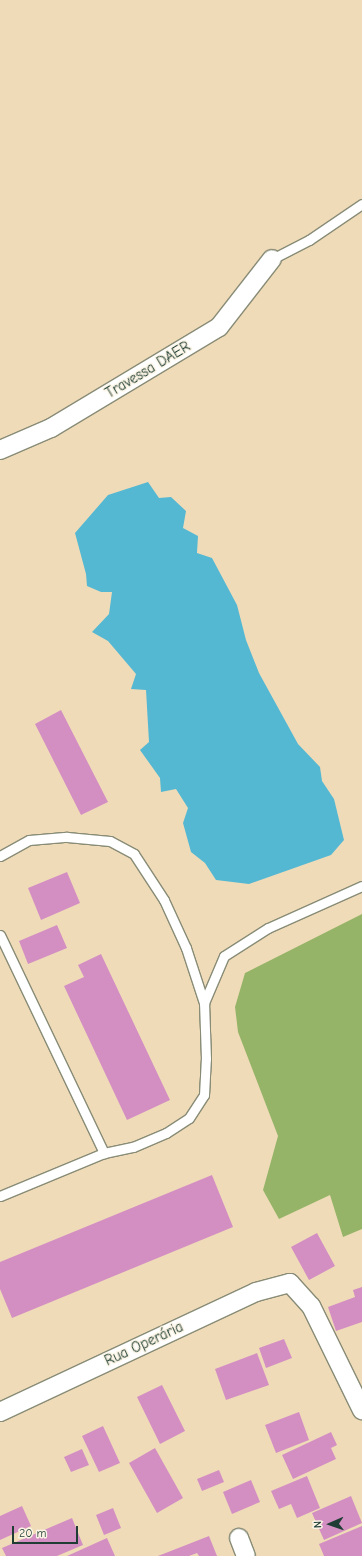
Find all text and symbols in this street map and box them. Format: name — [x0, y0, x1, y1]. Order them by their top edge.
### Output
street label: Travessa DAER — [102, 338, 194, 402]
street label: Rua Operária — [102, 1318, 186, 1370]
north arrow — [310, 1504, 350, 1544]
scale bar — [14, 1518, 80, 1544]
text: N — [311, 1521, 324, 1528]
text: 20 m — [19, 1526, 47, 1540]

